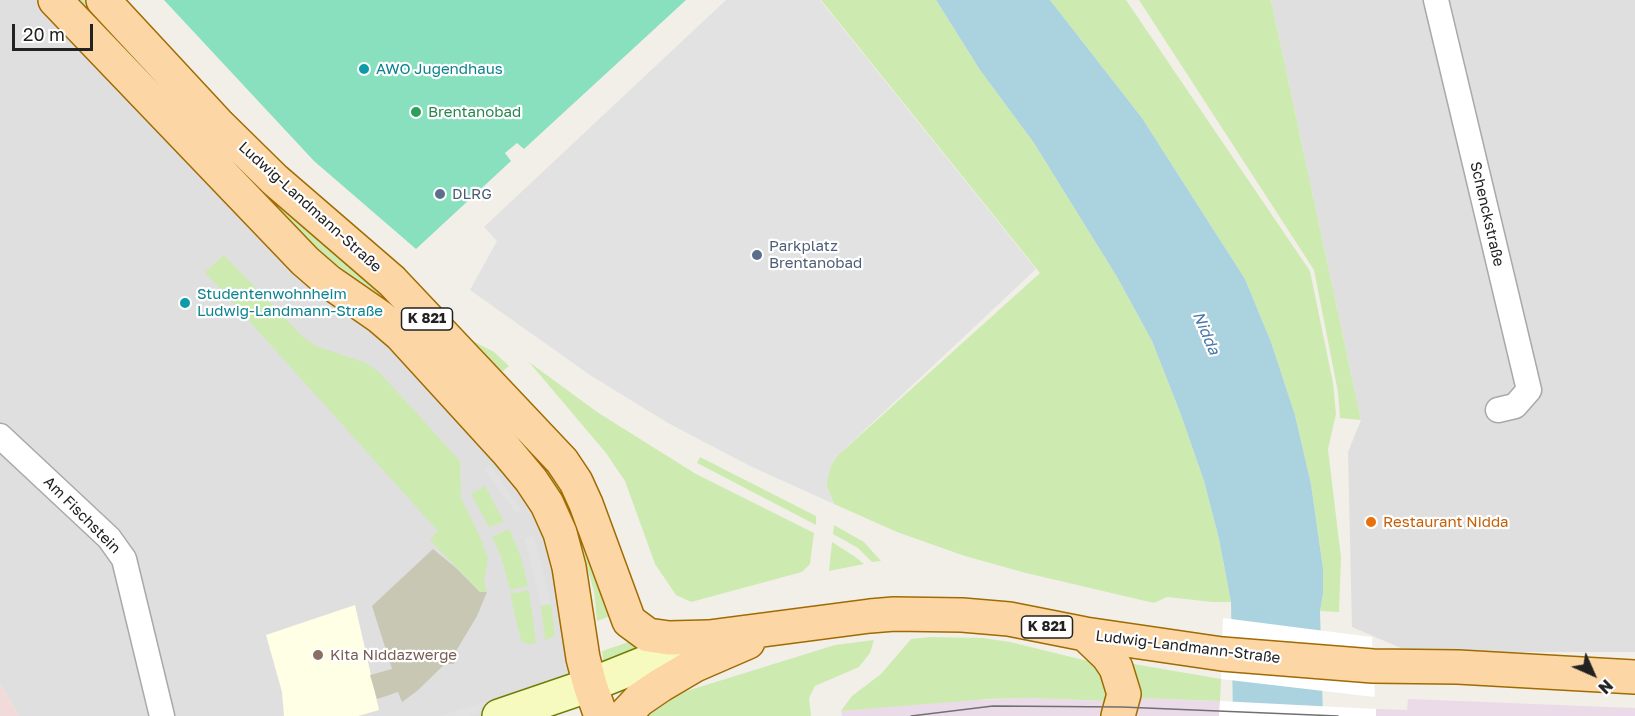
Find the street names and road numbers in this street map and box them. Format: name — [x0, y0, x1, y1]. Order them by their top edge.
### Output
street label: Ludwig-Landmann-Straße — [235, 138, 385, 276]
street label: Schenckstraße — [1466, 160, 1508, 268]
road number: K 821 — [402, 308, 452, 330]
street label: Am Fischstein — [40, 473, 124, 557]
road number: K 821 — [1022, 616, 1072, 638]
street label: Ludwig-Landmann-Straße — [1095, 627, 1281, 667]

